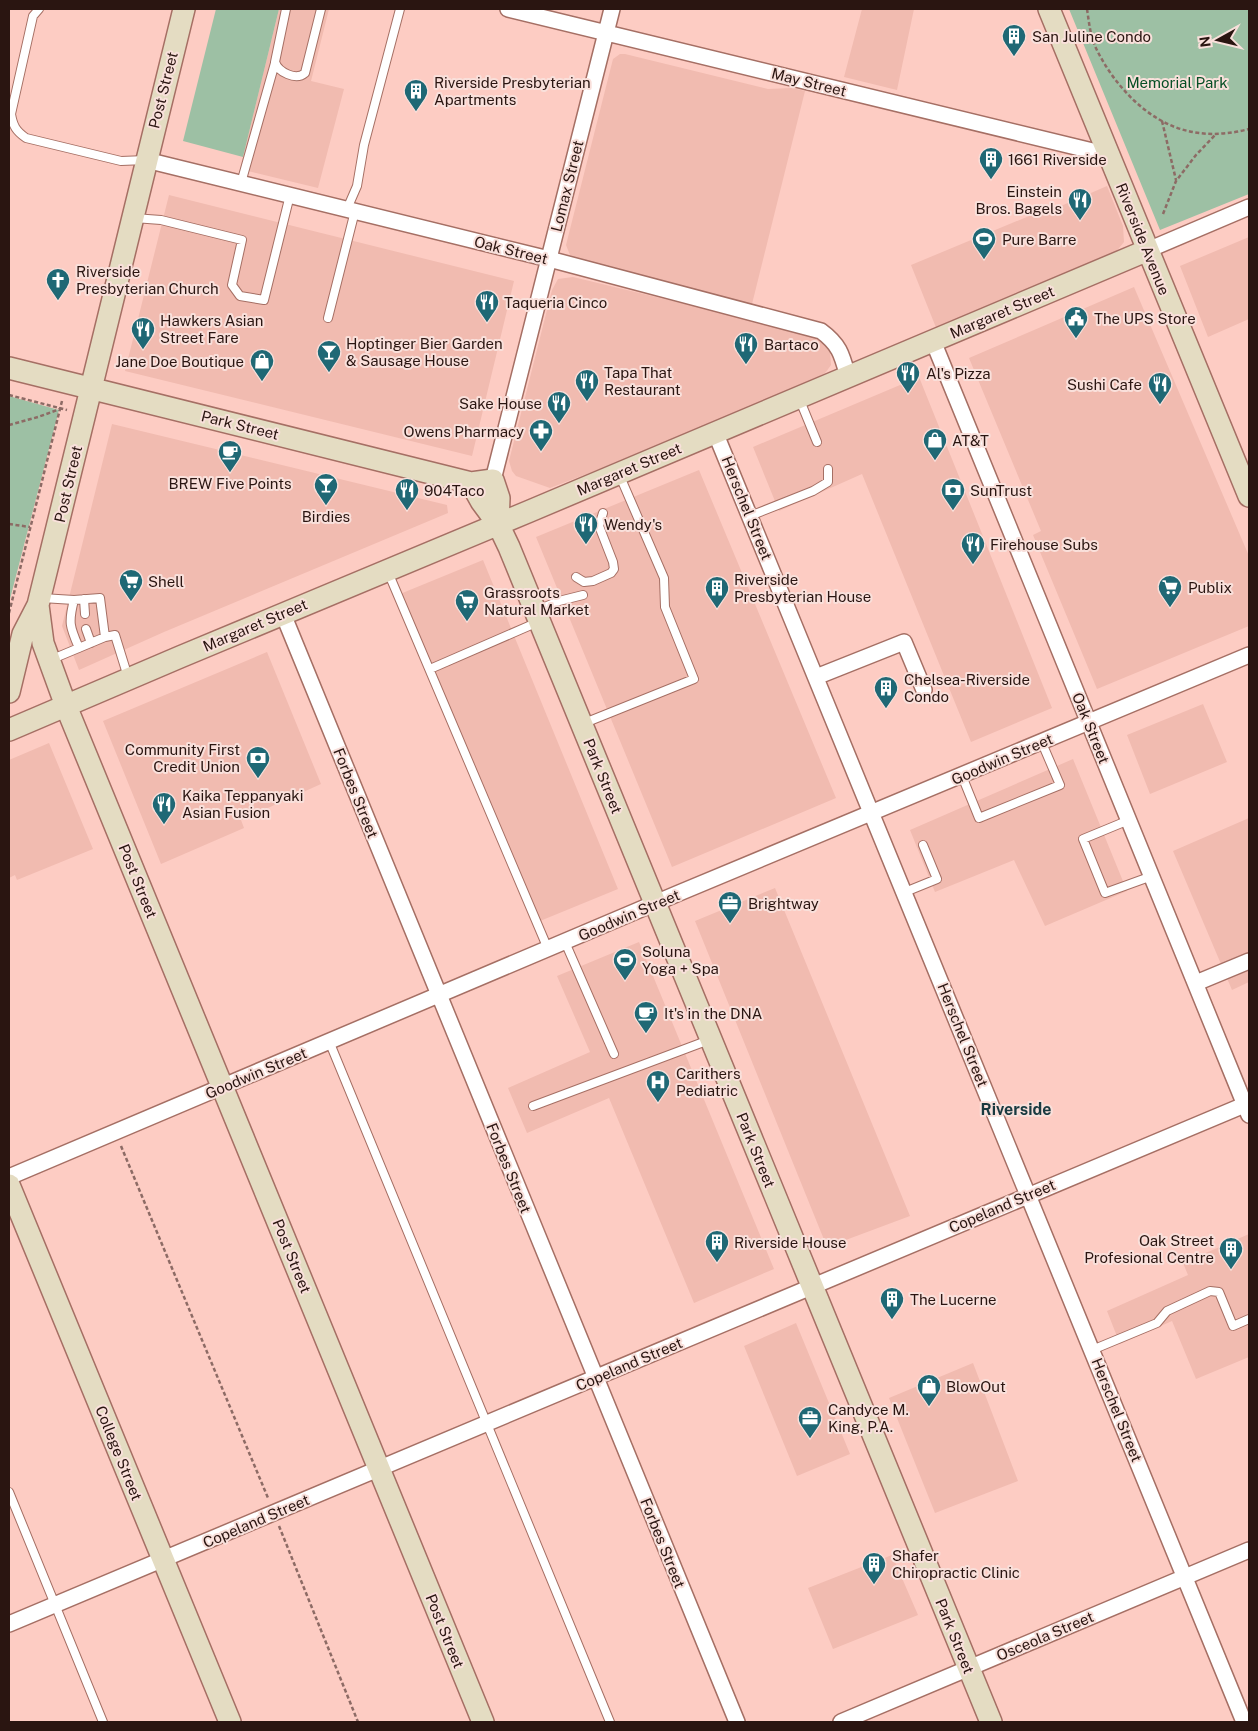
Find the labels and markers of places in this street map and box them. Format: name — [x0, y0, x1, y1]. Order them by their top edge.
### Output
building icon: San Juline Condo — [1001, 23, 1027, 57]
place label: San Juline Condo — [1032, 28, 1151, 45]
place label: Riverside Presbyterian Apartments — [434, 74, 591, 108]
building icon: Riverside Presbyterian Apartments — [403, 78, 429, 112]
building icon: 1661 Riverside — [978, 146, 1004, 180]
place label: 1661 Riverside — [1008, 151, 1107, 168]
place label: Einstein Bros. Bagels — [975, 183, 1062, 217]
restaurant icon: Einstein Bros. Bagels — [1067, 187, 1093, 221]
sports icon: Pure Barre — [971, 226, 997, 260]
place label: Pure Barre — [1002, 231, 1077, 248]
place label: Riverside Presbyterian Church — [76, 263, 219, 297]
church icon: Riverside Presbyterian Church — [45, 267, 71, 301]
restaurant icon: Taqueria Cinco — [474, 289, 500, 323]
place label: Taqueria Cinco — [504, 294, 607, 311]
public building icon: The UPS Store — [1063, 305, 1089, 339]
place label: The UPS Store — [1094, 310, 1196, 327]
place label: Hawkers Asian Street Fare — [160, 312, 263, 346]
restaurant icon: Hawkers Asian Street Fare — [130, 316, 156, 350]
restaurant icon: Bartaco — [733, 331, 759, 365]
place label: Hoptinger Bier Garden & Sausage House — [346, 335, 503, 369]
place label: Bartaco — [764, 336, 819, 353]
bar icon: Hoptinger Bier Garden & Sausage House — [316, 339, 342, 373]
shop icon: Jane Doe Boutique — [249, 348, 275, 382]
place label: Jane Doe Boutique — [115, 353, 244, 370]
restaurant icon: Al's Pizza — [895, 360, 921, 394]
place label: Tapa That Restaurant — [604, 364, 681, 398]
place label: Al's Pizza — [926, 365, 991, 382]
restaurant icon: Tapa That Restaurant — [574, 368, 600, 402]
restaurant icon: Sushi Cafe — [1147, 371, 1173, 405]
place label: Sushi Cafe — [1067, 376, 1142, 393]
restaurant icon: Sake House — [546, 390, 572, 424]
place label: Sake House — [459, 395, 542, 412]
pharmacy icon: Owens Pharmacy — [528, 418, 554, 452]
place label: Owens Pharmacy — [404, 423, 524, 440]
shop icon: AT&T — [922, 427, 948, 461]
place label: AT&T — [952, 432, 989, 449]
cafe icon: BREW Five Points — [217, 439, 243, 473]
bar icon: Birdies — [313, 472, 339, 506]
place label: BREW Five Points — [168, 475, 292, 492]
restaurant icon: 904Taco — [394, 477, 420, 511]
bank icon: SunTrust — [940, 477, 966, 511]
place label: 904Taco — [424, 482, 485, 499]
place label: SunTrust — [970, 482, 1032, 499]
place label: Birdies — [302, 508, 350, 525]
restaurant icon: Wendy's — [573, 511, 599, 545]
place label: Wendy's — [604, 516, 662, 533]
restaurant icon: Firehouse Subs — [960, 531, 986, 565]
place label: Firehouse Subs — [990, 536, 1098, 553]
supermarket icon: Shell — [118, 568, 144, 602]
place label: Riverside Presbyterian House — [734, 571, 871, 605]
place label: Shell — [148, 573, 184, 590]
supermarket icon: Publix — [1157, 574, 1183, 608]
building icon: Riverside Presbyterian House — [704, 575, 730, 609]
place label: Publix — [1188, 579, 1232, 596]
place label: Grassroots Natural Market — [484, 584, 589, 618]
supermarket icon: Grassroots Natural Market — [454, 588, 480, 622]
place label: Chelsea-Riverside Condo — [904, 671, 1030, 705]
building icon: Chelsea-Riverside Condo — [873, 675, 899, 709]
place label: Community First Credit Union — [125, 741, 240, 775]
bank icon: Community First Credit Union — [245, 745, 271, 779]
place label: Kaika Teppanyaki Asian Fusion — [182, 787, 303, 821]
restaurant icon: Kaika Teppanyaki Asian Fusion — [151, 791, 177, 825]
office icon: Brightway — [717, 890, 743, 924]
place label: Brightway — [748, 895, 819, 912]
place label: Soluna Yoga + Spa — [642, 943, 719, 977]
sports icon: Soluna Yoga + Spa — [612, 947, 638, 981]
cafe icon: It's in the DNA — [633, 1000, 659, 1034]
place label: It's in the DNA — [664, 1005, 763, 1022]
place label: Carithers Pediatric — [676, 1065, 740, 1099]
hospital icon: Carithers Pediatric — [645, 1069, 671, 1103]
building icon: Riverside House — [704, 1229, 730, 1263]
place label: Oak Street Profesional Centre — [1084, 1232, 1214, 1266]
place label: Riverside House — [734, 1234, 846, 1251]
building icon: Oak Street Profesional Centre — [1218, 1236, 1244, 1270]
building icon: The Lucerne — [879, 1286, 905, 1320]
place label: The Lucerne — [910, 1291, 997, 1308]
shop icon: BlowOut — [916, 1373, 942, 1407]
place label: BlowOut — [946, 1378, 1006, 1395]
place label: Candyce M. King, P.A. — [828, 1401, 909, 1435]
office icon: Candyce M. King, P.A. — [797, 1405, 823, 1439]
place label: Shafer Chiropractic Clinic — [892, 1547, 1020, 1581]
building icon: Shafer Chiropractic Clinic — [861, 1551, 887, 1585]

